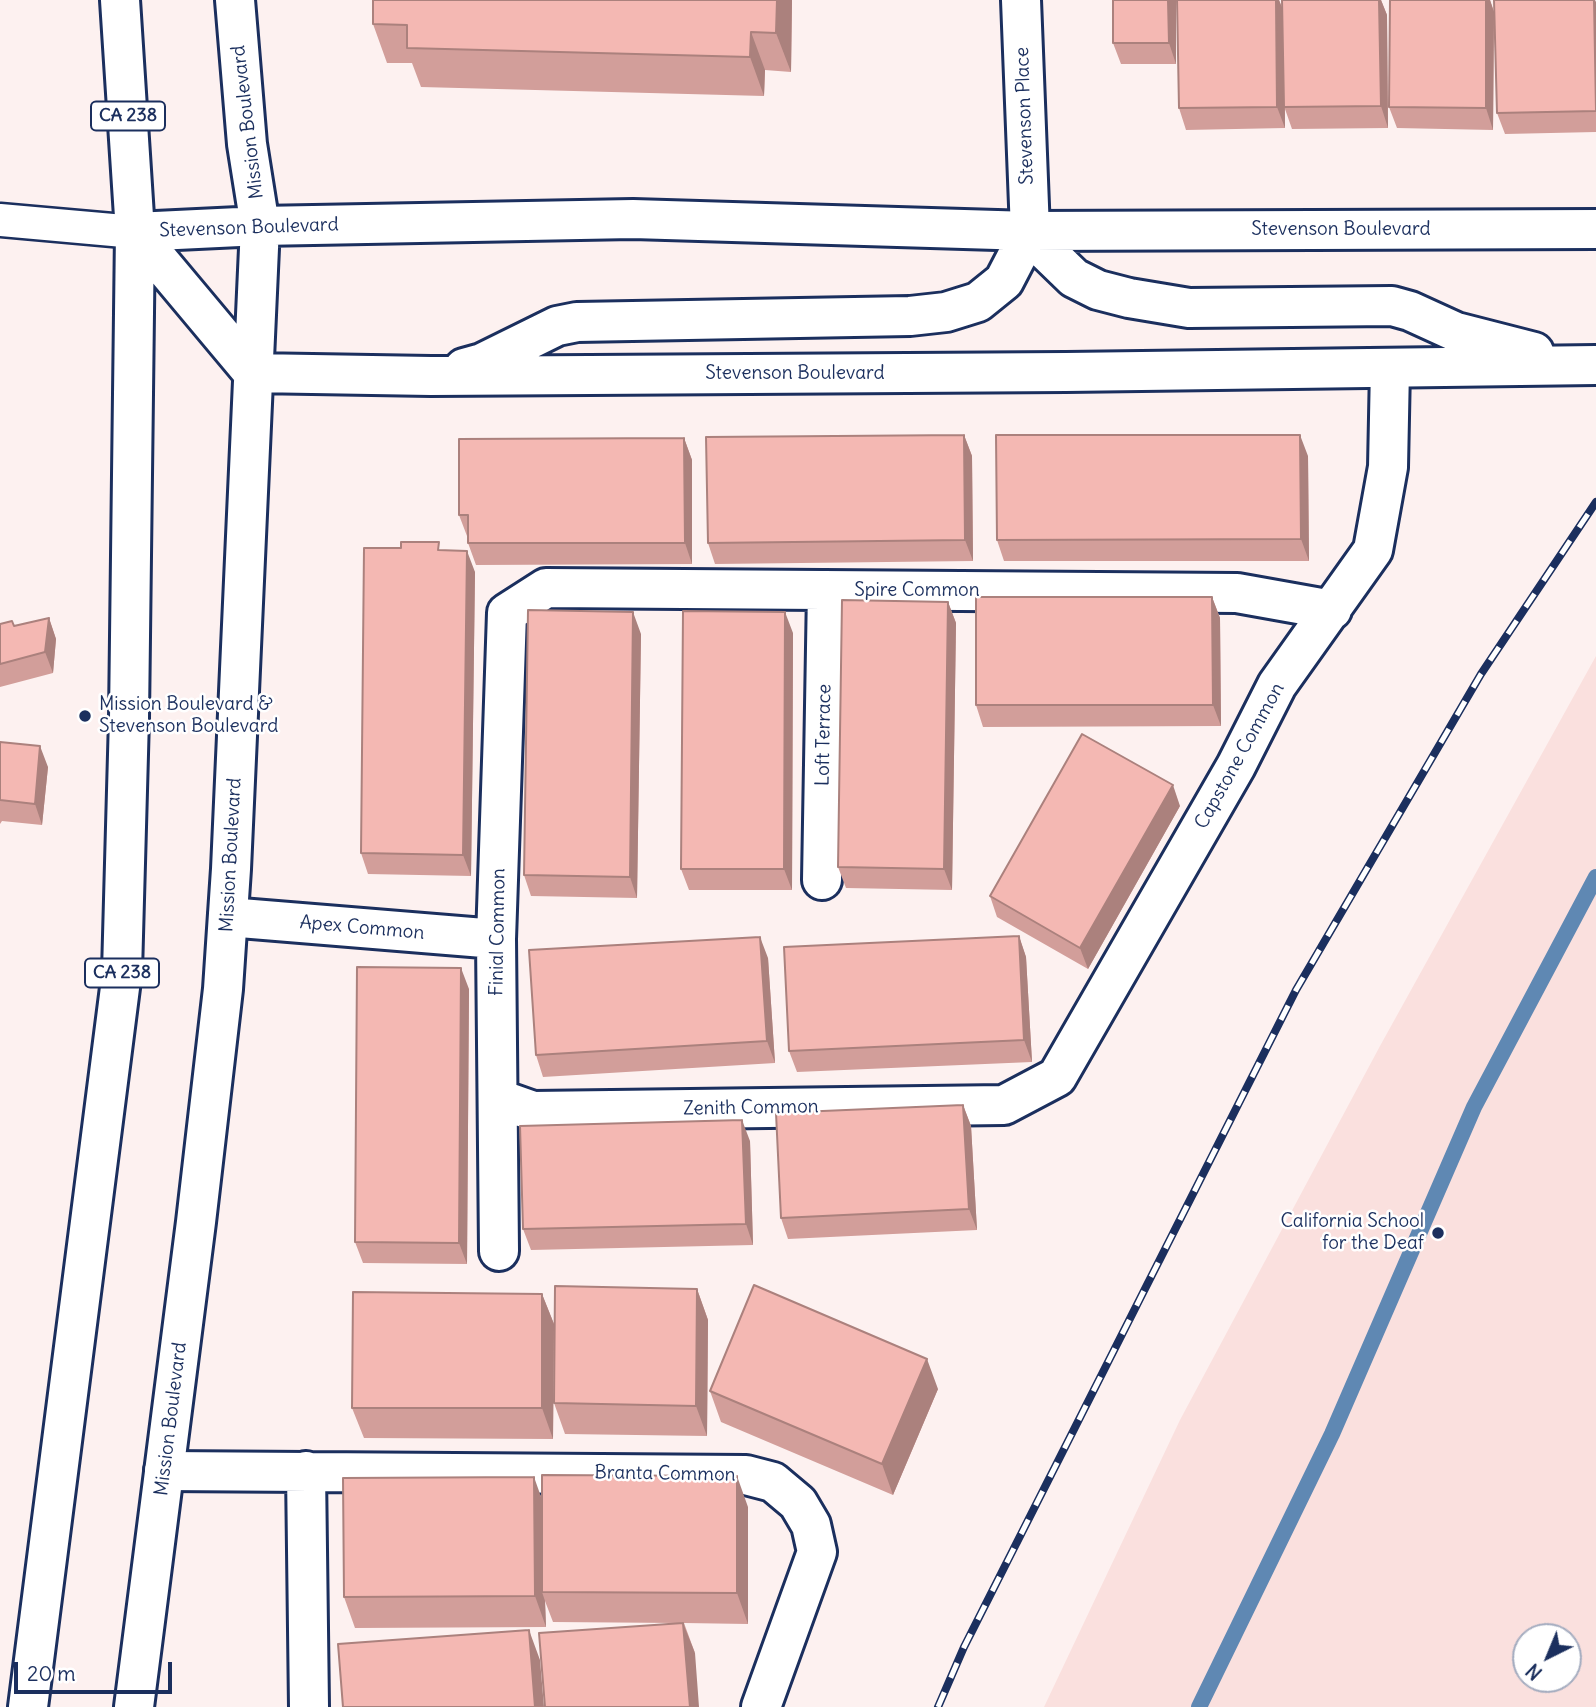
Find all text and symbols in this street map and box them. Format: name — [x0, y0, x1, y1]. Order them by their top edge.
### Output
street label: Mission Boulevard — [227, 44, 269, 200]
street label: Stevenson Place — [1011, 47, 1039, 185]
road number: CA 238 — [91, 102, 165, 131]
street label: Stevenson Boulevard — [159, 213, 339, 243]
street label: Stevenson Boulevard — [1251, 219, 1431, 241]
street label: Stevenson Boulevard — [705, 363, 885, 385]
street label: Spire Common — [854, 580, 980, 602]
street label: Capstone Common — [1190, 679, 1290, 833]
street label: Loft Terrace — [812, 684, 836, 786]
place label: Mission Boulevard & Stevenson Boulevard — [99, 694, 278, 738]
marker: Mission Boulevard & Stevenson Boulevard — [77, 708, 93, 724]
street label: Mission Boulevard — [216, 777, 246, 933]
street label: Finial Common — [485, 868, 511, 996]
street label: Apex Common — [299, 911, 425, 945]
road number: CA 238 — [85, 958, 159, 988]
street label: Zenith Common — [683, 1095, 819, 1121]
place label: California School for the Deaf — [1280, 1211, 1424, 1255]
marker: California School for the Deaf — [1430, 1225, 1446, 1241]
street label: Mission Boulevard — [150, 1341, 192, 1497]
street label: Branta Common — [594, 1461, 736, 1487]
north arrow — [1512, 1623, 1582, 1693]
scale bar — [18, 1648, 175, 1692]
text: N — [1521, 1659, 1547, 1685]
text: 20 m — [27, 1660, 76, 1687]

